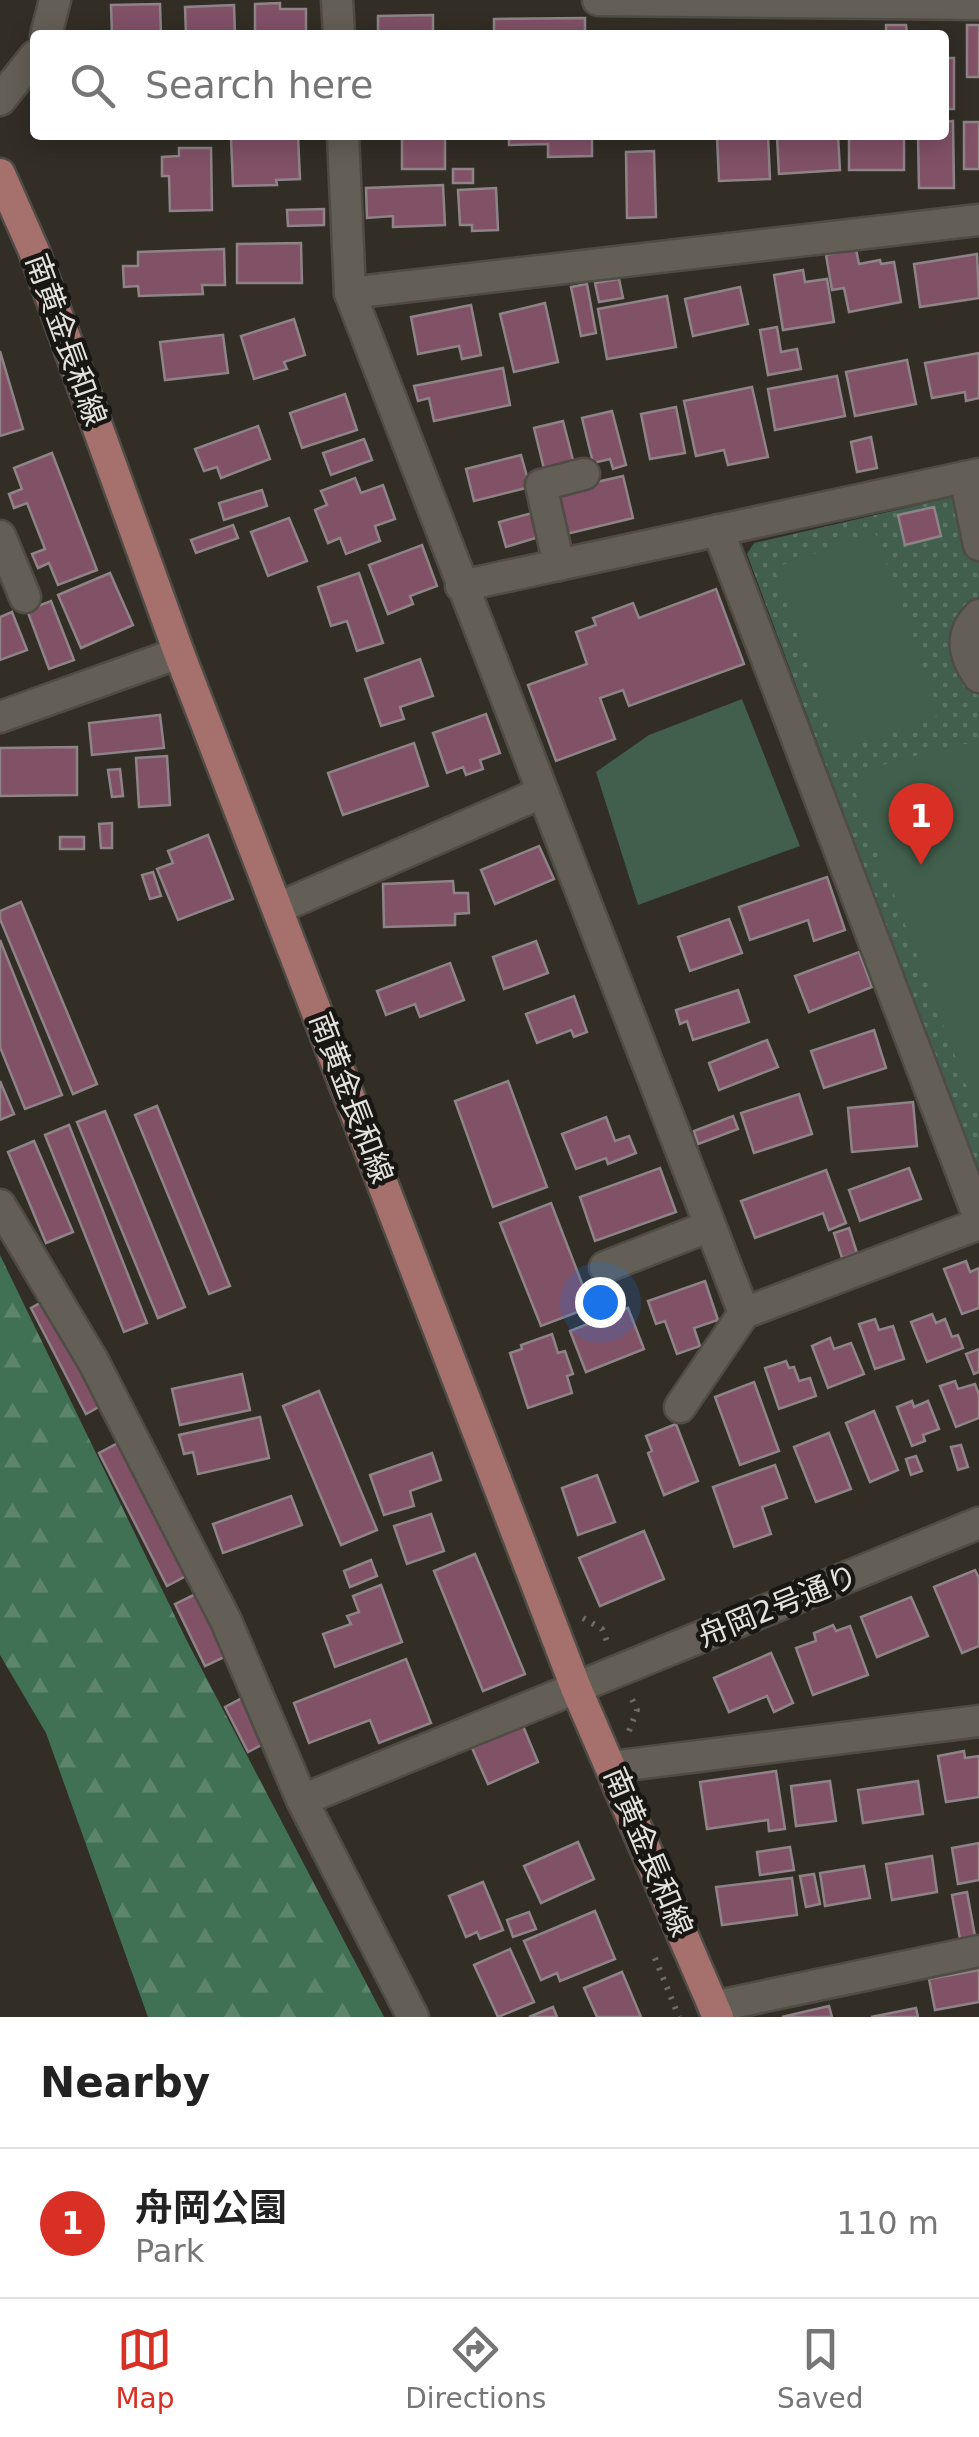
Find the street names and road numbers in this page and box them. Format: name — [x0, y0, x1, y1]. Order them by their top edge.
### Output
street label: 南黄金長和線 — [19, 249, 114, 430]
street label: 南黄金長和線 — [303, 1008, 400, 1188]
street label: 舟岡2号通り — [693, 1558, 863, 1653]
street label: 南黄金長和線 — [597, 1762, 700, 1941]

